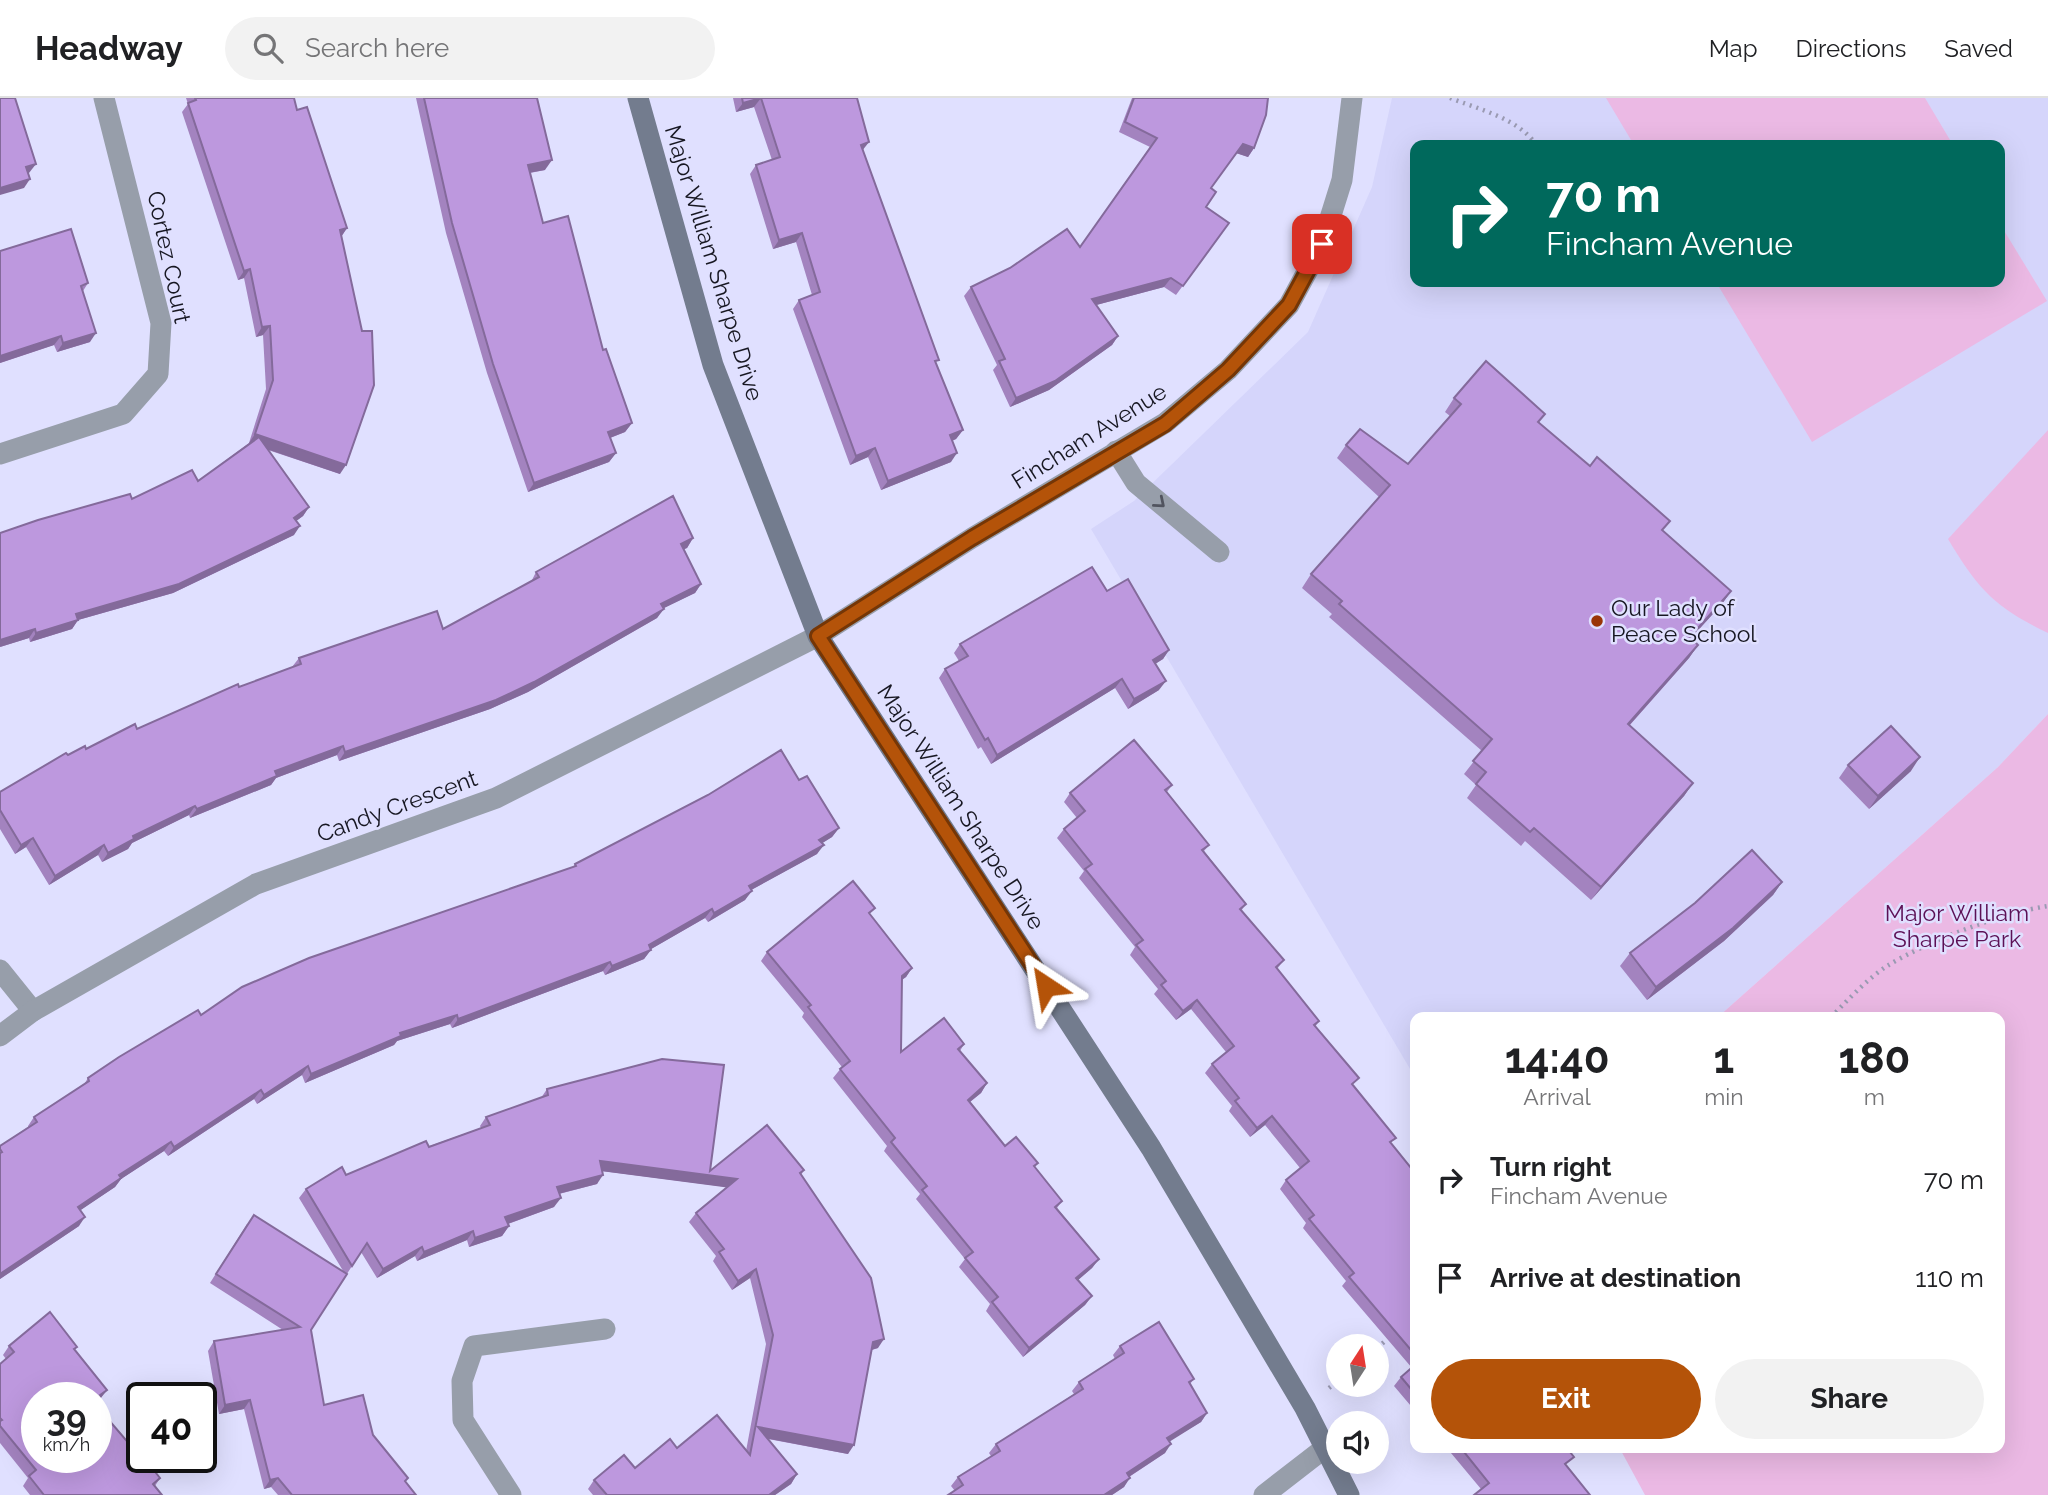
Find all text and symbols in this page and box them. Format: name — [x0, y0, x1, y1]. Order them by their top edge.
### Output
search box — [225, 17, 715, 80]
text: Headway — [35, 29, 183, 68]
icon: search — [249, 29, 287, 67]
text: Search here — [305, 33, 449, 63]
text: Map — [1709, 34, 1758, 63]
text: Directions — [1796, 34, 1906, 63]
text: Saved — [1944, 34, 2013, 63]
street label: Major William Sharpe Drive — [660, 122, 769, 404]
text: 70 m — [1546, 166, 1661, 223]
icon: right — [1431, 168, 1522, 259]
street label: Cortez Court — [142, 188, 197, 326]
pin — [1292, 214, 1352, 274]
icon: arrive — [1303, 225, 1341, 263]
text: Fincham Avenue — [1546, 225, 1793, 262]
street label: Fincham Avenue — [1006, 377, 1171, 494]
one-way arrow — [1152, 495, 1165, 507]
place label: Our Lady of Peace School — [1611, 594, 1757, 647]
marker: Our Lady of Peace School — [1589, 613, 1605, 629]
street label: Major William Sharpe Drive — [872, 679, 1051, 934]
street label: Candy Crescent — [313, 764, 481, 847]
park label: Major William Sharpe Park — [1885, 899, 2029, 952]
position arrow — [1009, 949, 1083, 1023]
text: 14:40 — [1505, 1034, 1610, 1083]
text: 1 — [1714, 1034, 1734, 1083]
text: 180 — [1838, 1034, 1910, 1083]
text: Arrival — [1523, 1083, 1591, 1110]
text: min — [1704, 1083, 1744, 1110]
text: m — [1864, 1083, 1885, 1110]
text: Turn right — [1490, 1152, 1611, 1182]
icon: right — [1431, 1161, 1469, 1199]
text: 70 m — [1924, 1165, 1984, 1195]
text: Fincham Avenue — [1490, 1182, 1668, 1209]
icon: arrive — [1431, 1259, 1469, 1297]
text: Arrive at destination — [1490, 1263, 1741, 1293]
text: 110 m — [1915, 1263, 1984, 1293]
north arrow — [1326, 1334, 1390, 1396]
map controls — [1326, 1334, 1389, 1474]
button: Exit — [1431, 1359, 1701, 1439]
button: Share — [1715, 1359, 1984, 1439]
speed limit sign: 40 — [126, 1382, 217, 1473]
text: 39 — [46, 1398, 87, 1439]
button: sound — [1326, 1411, 1389, 1474]
text: km/h — [43, 1434, 90, 1455]

